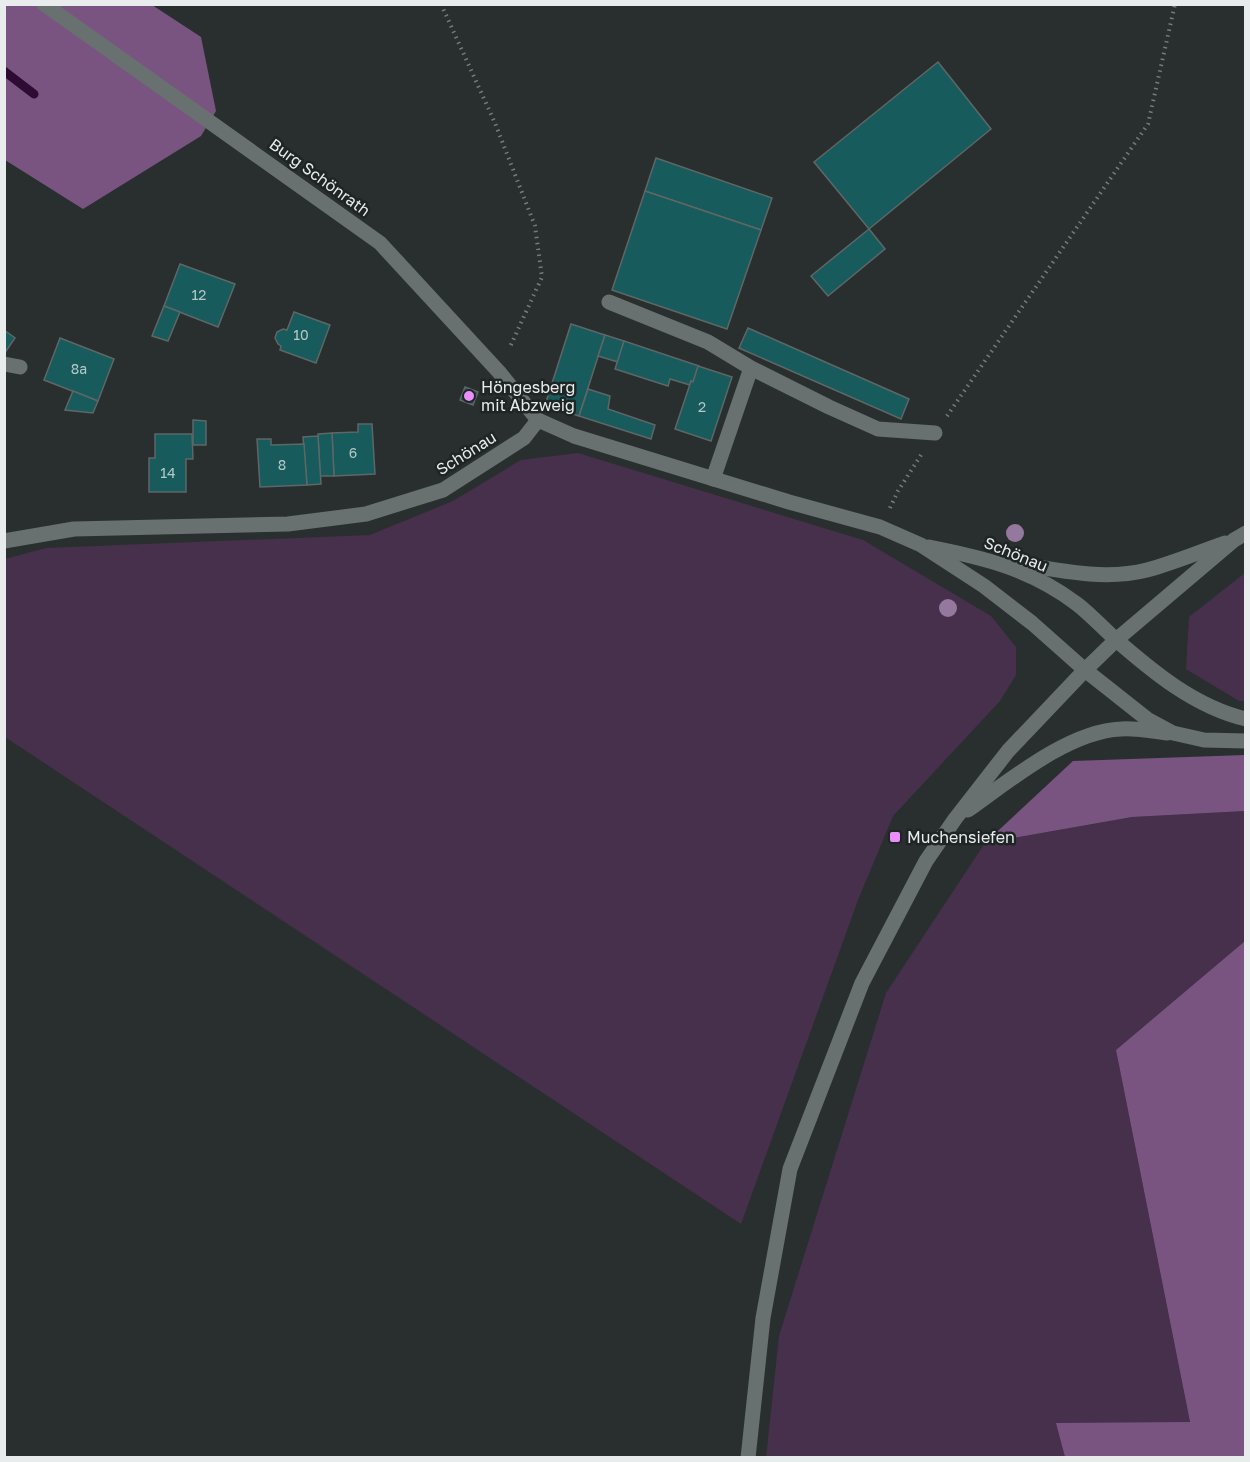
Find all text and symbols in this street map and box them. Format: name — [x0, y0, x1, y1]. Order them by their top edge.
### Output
street label: Burg Schönrath — [266, 134, 374, 220]
house number: 12 — [192, 286, 206, 303]
house number: 10 — [293, 326, 309, 343]
house number: 8a — [71, 360, 87, 377]
place label: Höngesberg mit Abzweig — [481, 377, 575, 415]
marker: Höngesberg mit Abzweig — [462, 389, 476, 403]
house number: 2 — [698, 398, 706, 415]
street label: Schönau — [432, 427, 500, 479]
house number: 6 — [349, 444, 357, 461]
house number: 8 — [278, 456, 286, 473]
house number: 14 — [160, 464, 176, 481]
street label: Schönau — [981, 532, 1051, 576]
place label: Muchensiefen — [907, 827, 1015, 847]
marker: Muchensiefen — [888, 830, 902, 844]

